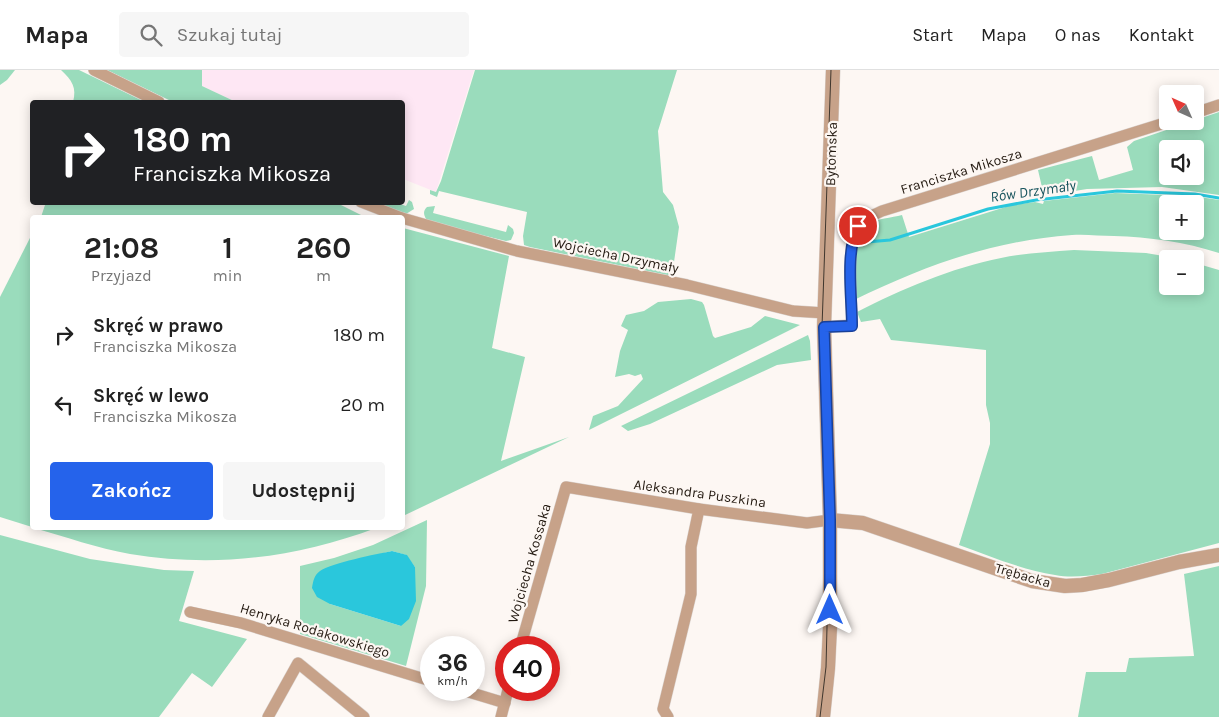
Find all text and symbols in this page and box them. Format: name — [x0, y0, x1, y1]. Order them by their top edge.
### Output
search box — [119, 12, 469, 57]
text: Mapa — [25, 21, 89, 49]
icon: search — [137, 21, 165, 49]
text: Szukaj tutaj — [177, 24, 283, 46]
text: Start — [912, 24, 953, 46]
text: Mapa — [981, 24, 1027, 46]
text: O nas — [1055, 24, 1101, 46]
text: Kontakt — [1129, 24, 1194, 46]
north arrow — [1159, 85, 1204, 130]
map controls — [1159, 85, 1204, 295]
text: 180 m — [133, 119, 232, 160]
icon: right — [50, 120, 115, 185]
street label: Bytomska — [822, 122, 841, 186]
button: sound — [1159, 140, 1204, 185]
street label: Franciszka Mikosza — [898, 145, 1024, 198]
text: Franciszka Mikosza — [133, 161, 331, 187]
water label: Rów Drzymały — [989, 176, 1077, 206]
button: + — [1159, 195, 1204, 240]
pin — [837, 205, 879, 247]
icon: arrive — [844, 212, 872, 240]
text: 21:08 — [84, 230, 159, 266]
text: 1 — [222, 230, 233, 266]
text: 260 — [296, 230, 351, 266]
street label: Wojciecha Drzymały — [551, 234, 681, 277]
button: − — [1159, 250, 1204, 295]
text: Przyjazd — [91, 266, 152, 285]
text: min — [213, 266, 242, 285]
text: m — [316, 266, 331, 285]
text: Skręć w prawo — [93, 315, 223, 337]
icon: right — [50, 321, 78, 349]
text: 180 m — [333, 324, 385, 346]
text: Franciszka Mikosza — [93, 337, 237, 356]
text: Skręć w lewo — [93, 385, 209, 407]
icon: left — [50, 391, 78, 419]
text: 20 m — [340, 394, 385, 416]
text: Franciszka Mikosza — [93, 407, 237, 426]
button: Zakończ — [50, 462, 213, 520]
button: Udostępnij — [223, 462, 385, 520]
street label: Aleksandra Puszkina — [633, 476, 767, 511]
street label: Wojciecha Kossaka — [504, 501, 555, 625]
street label: Trębacka — [993, 559, 1053, 592]
position arrow — [803, 583, 855, 635]
street label: Henryka Rodakowskiego — [238, 600, 392, 661]
speed limit sign: 40 — [495, 636, 560, 701]
text: 36 — [437, 648, 468, 677]
text: km/h — [437, 674, 468, 688]

